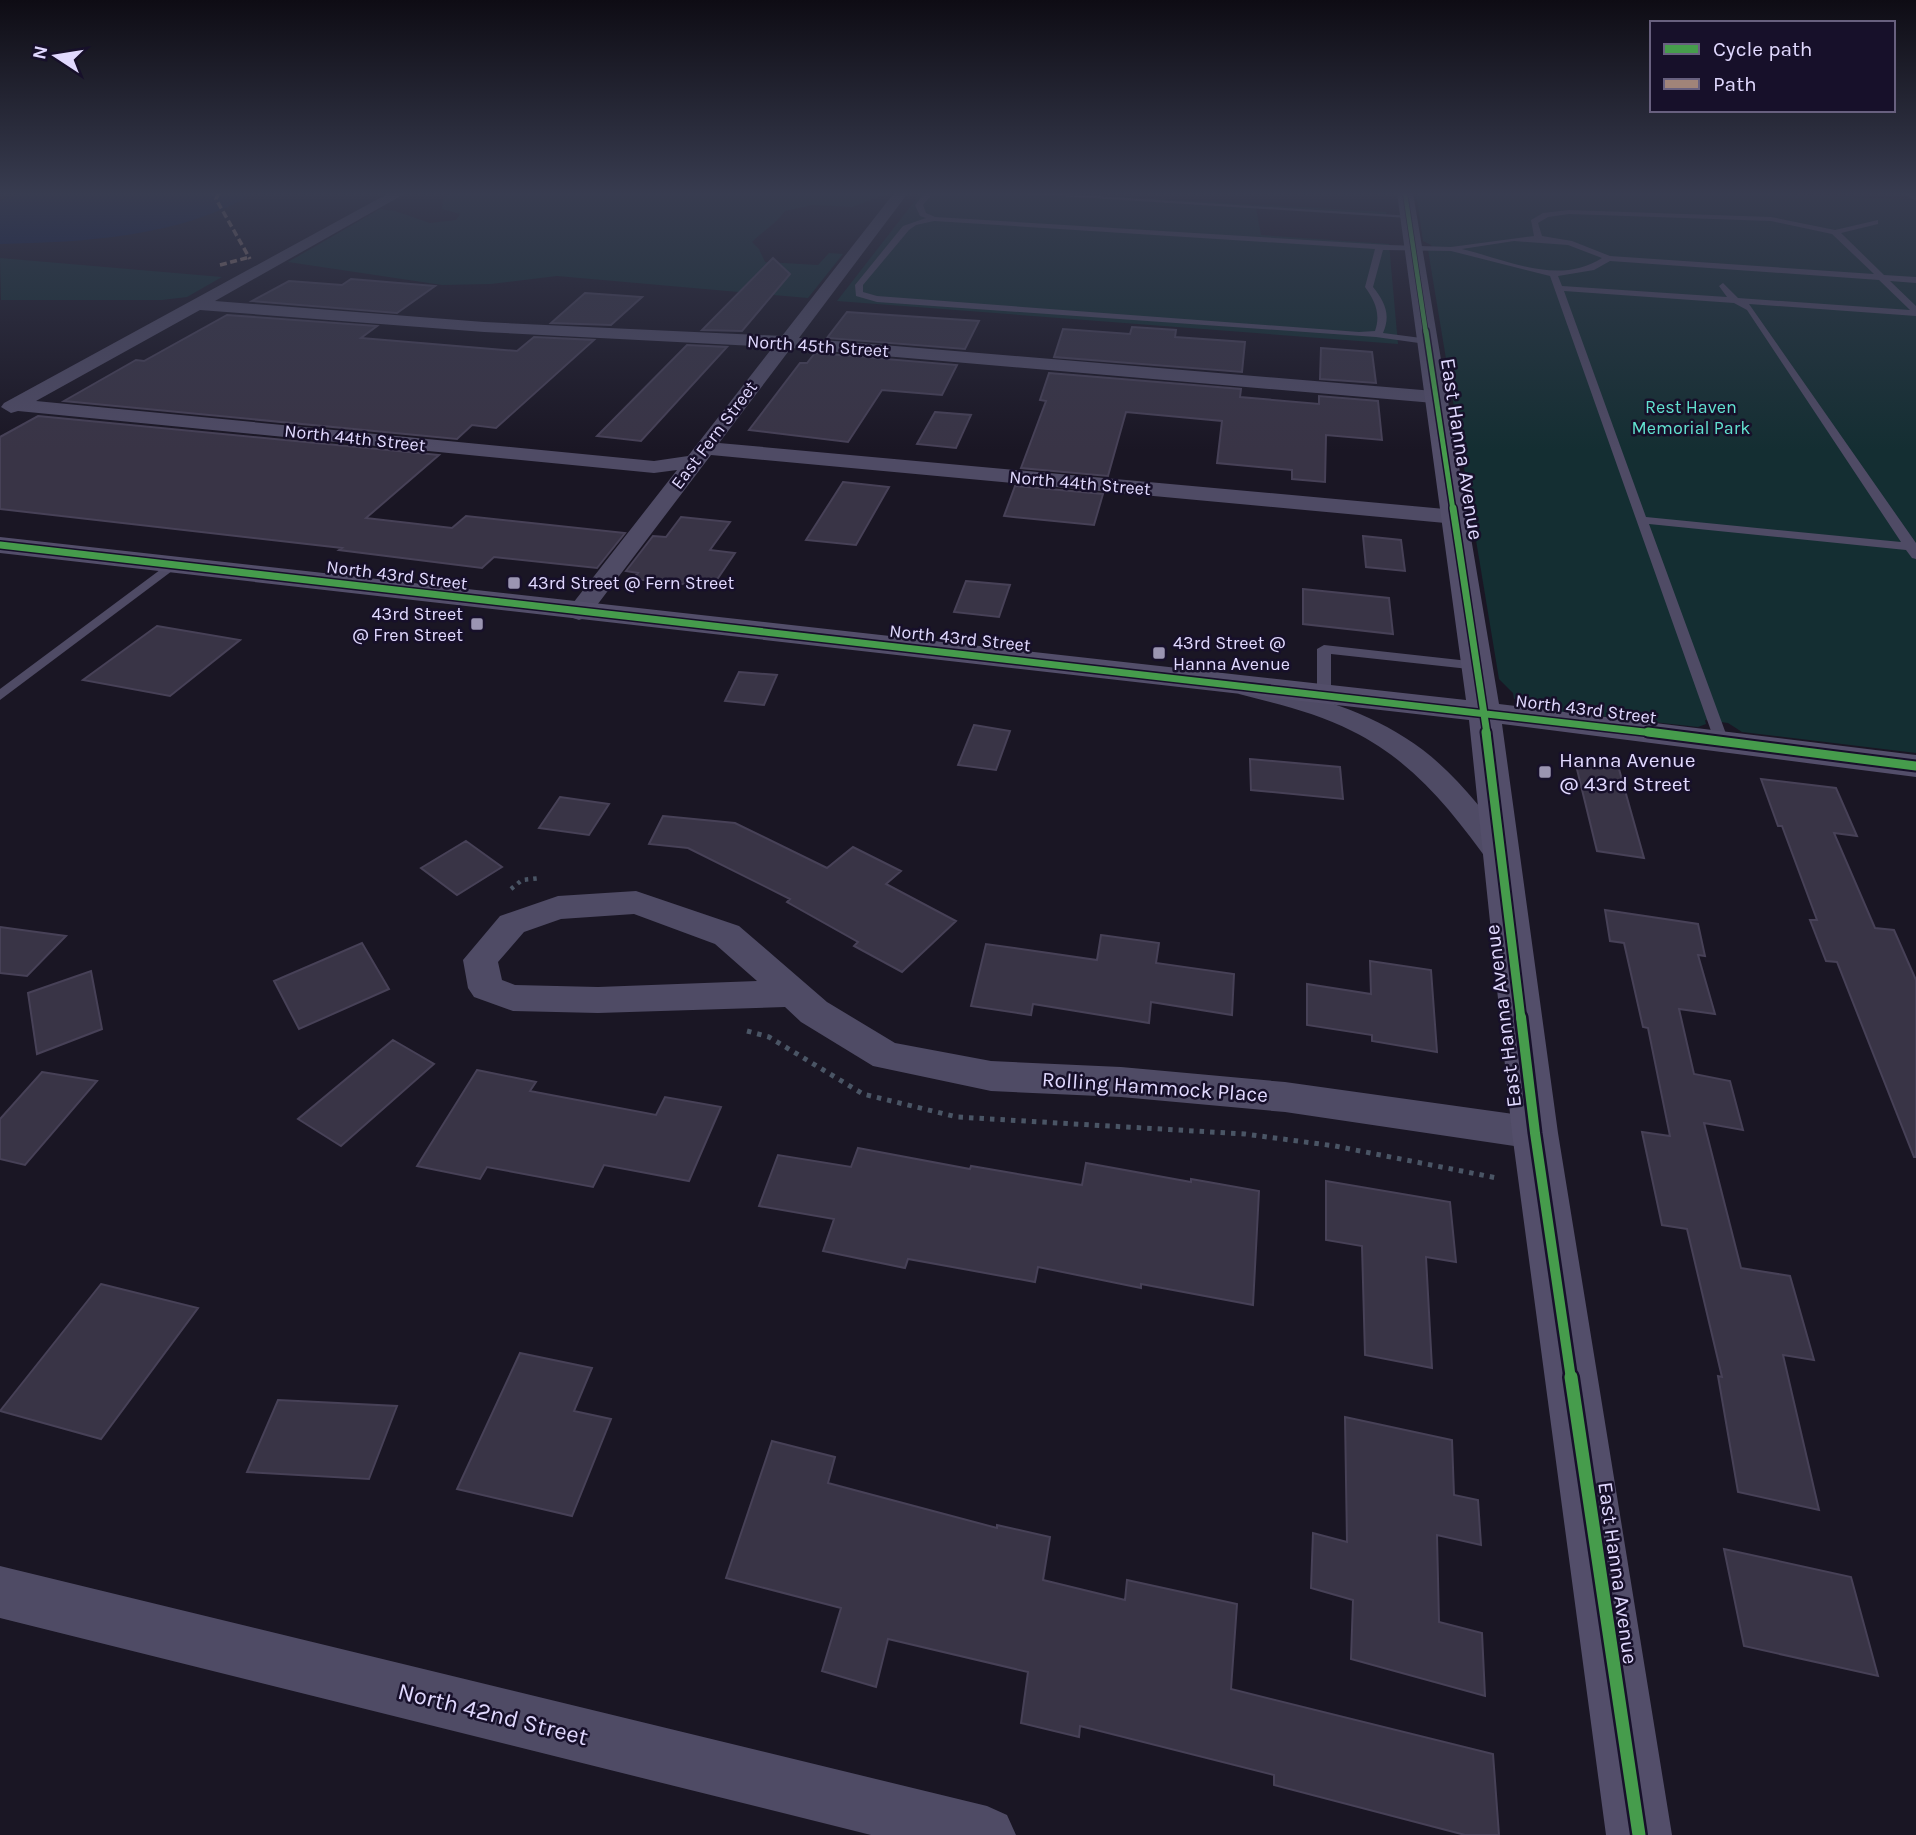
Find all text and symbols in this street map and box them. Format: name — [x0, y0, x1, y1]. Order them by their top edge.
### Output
north arrow — [21, 21, 91, 91]
legend — [1650, 21, 1895, 112]
text: Cycle path — [1713, 37, 1813, 61]
text: N — [28, 44, 53, 62]
text: Path — [1713, 72, 1757, 96]
street label: North 45th Street — [746, 330, 890, 362]
street label: East Hanna Avenue — [1436, 356, 1488, 542]
street label: East Fern Street — [666, 376, 762, 493]
park label: Rest Haven Memorial Park — [1632, 396, 1750, 439]
street label: North 44th Street — [283, 420, 427, 456]
street label: North 44th Street — [1008, 466, 1152, 500]
street label: North 43rd Street — [325, 555, 469, 595]
place label: 43rd Street @ Fern Street — [528, 572, 734, 594]
marker: 43rd Street @ Fern Street — [506, 575, 522, 591]
place label: 43rd Street @ Fren Street — [352, 603, 463, 646]
marker: 43rd Street @ Fren Street — [469, 616, 485, 632]
street label: North 43rd Street — [888, 620, 1032, 656]
place label: 43rd Street @ Hanna Avenue — [1173, 632, 1290, 675]
marker: 43rd Street @ Hanna Avenue — [1151, 645, 1167, 661]
street label: North 43rd Street — [1514, 689, 1658, 729]
place label: Hanna Avenue @ 43rd Street — [1559, 748, 1696, 796]
marker: Hanna Avenue @ 43rd Street — [1537, 764, 1553, 780]
street label: East Hanna Avenue — [1480, 923, 1526, 1109]
street label: Rolling Hammock Place — [1041, 1067, 1269, 1107]
street label: East Hanna Avenue — [1593, 1480, 1643, 1666]
street label: North 42nd Street — [395, 1677, 591, 1751]

